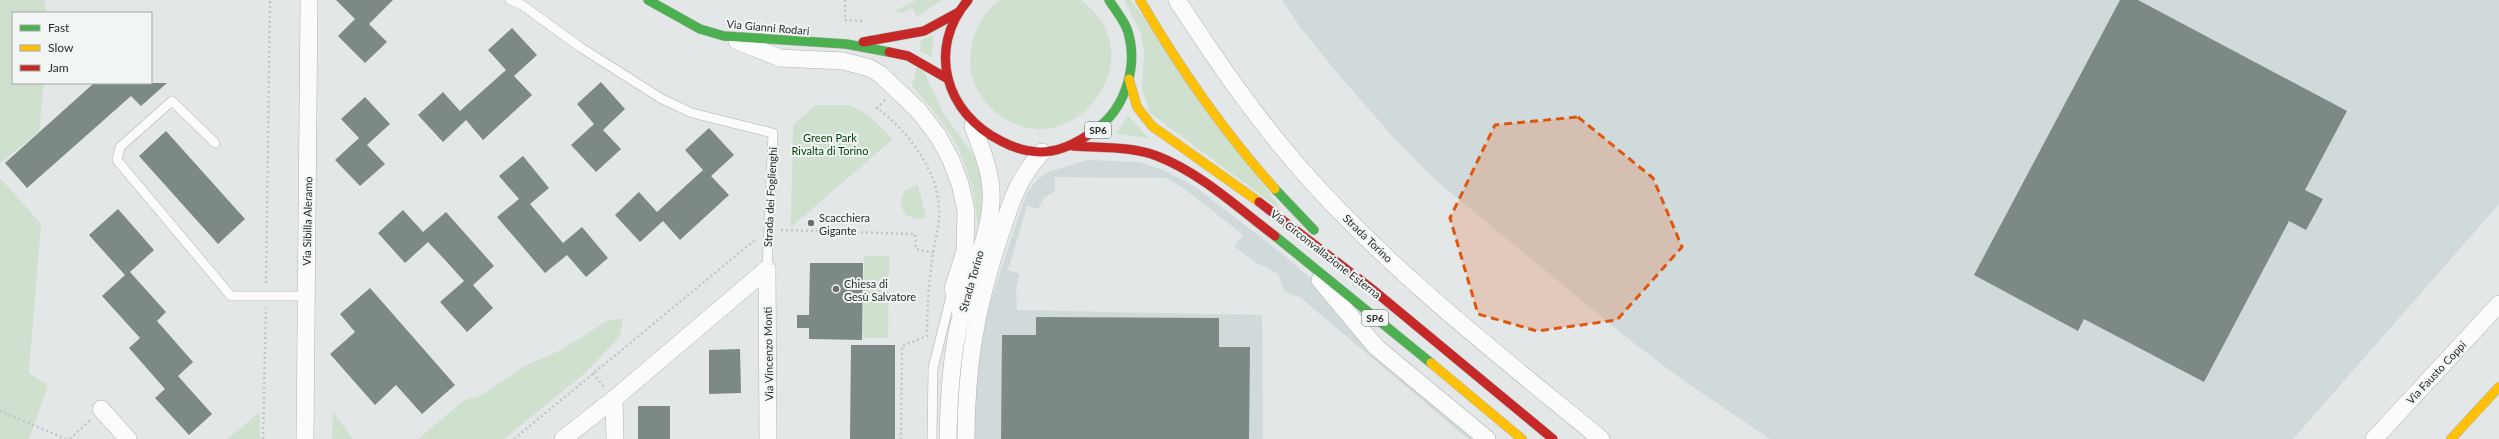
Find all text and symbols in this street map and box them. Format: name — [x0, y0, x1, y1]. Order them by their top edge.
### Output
legend — [12, 12, 152, 84]
street label: Via Gianni Rodari — [726, 17, 810, 37]
text: Fast — [48, 20, 70, 35]
text: Slow — [48, 40, 74, 55]
text: Jam — [48, 60, 69, 75]
road number: SP6 — [1085, 122, 1111, 138]
park label: Green Park Rivalta di Torino — [792, 131, 869, 157]
street label: Strada dei Foglienghi — [761, 146, 779, 247]
street label: Via Sibilla Aleramo — [300, 176, 314, 266]
street label: Via Circonvallazione Esterna — [1268, 207, 1384, 301]
place label: Scacchiera Gigante — [819, 211, 870, 237]
street label: Strada Torino — [1341, 211, 1395, 265]
marker: Scacchiera Gigante — [806, 218, 816, 228]
street label: Strada Torino — [956, 249, 986, 313]
place label: Chiesa di Gesù Salvatore — [844, 277, 916, 303]
marker: Chiesa di Gesù Salvatore — [831, 284, 841, 294]
street label: Via Vincenzo Monti — [761, 307, 775, 401]
road number: SP6 — [1362, 310, 1388, 326]
street label: Via Fausto Coppi — [2403, 337, 2469, 406]

